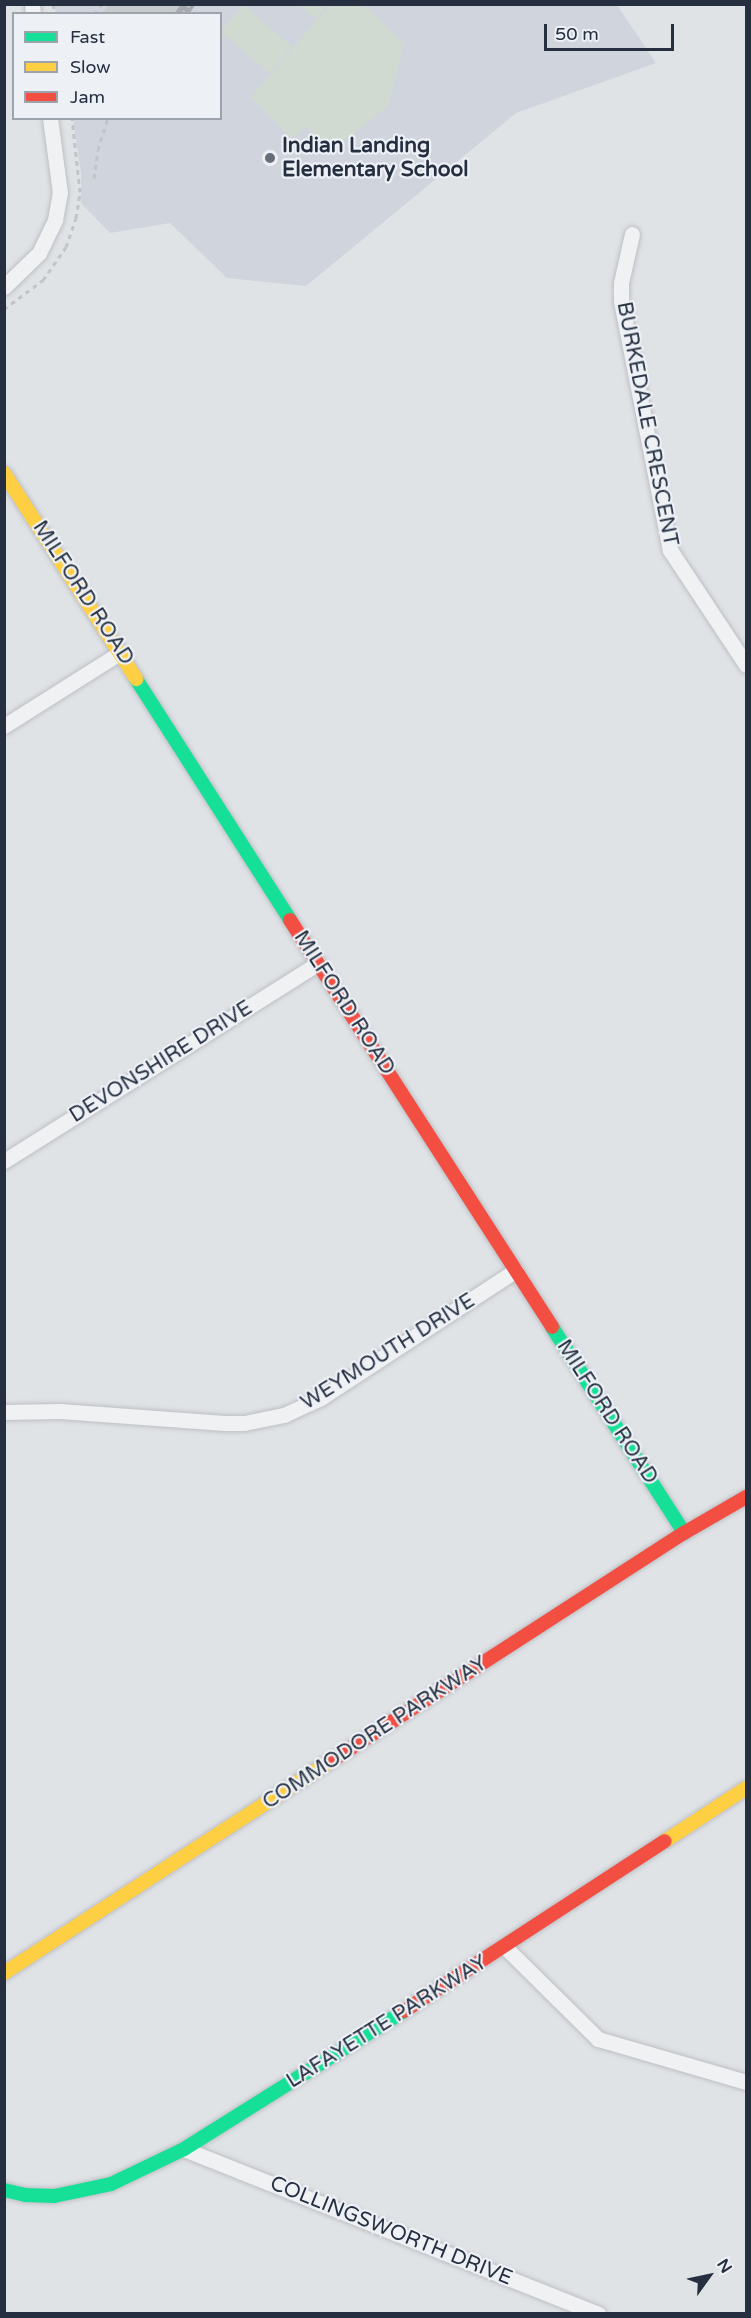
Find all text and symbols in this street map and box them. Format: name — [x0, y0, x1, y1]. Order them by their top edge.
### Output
legend — [12, 12, 222, 120]
scale bar — [547, 12, 678, 50]
text: 50 m — [555, 23, 599, 45]
text: Fast — [70, 26, 105, 48]
text: Slow — [70, 56, 111, 78]
text: Jam — [70, 86, 105, 108]
place label: Indian Landing Elementary School — [282, 133, 469, 183]
marker: Indian Landing Elementary School — [263, 151, 277, 165]
street label: BURKEDALE CRESCENT — [611, 300, 683, 548]
street label: MILFORD ROAD — [27, 516, 139, 670]
street label: MILFORD ROAD — [288, 926, 400, 1080]
street label: DEVONSHIRE DRIVE — [65, 996, 257, 1128]
street label: WEYMOUTH DRIVE — [296, 1288, 480, 1416]
street label: MILFORD ROAD — [551, 1335, 663, 1489]
street label: COMMODORE PARKWAY — [258, 1651, 492, 1815]
street label: LAFAYETTE PARKWAY — [282, 1950, 492, 2094]
street label: COLLINGSWORTH DRIVE — [266, 2171, 516, 2291]
north arrow — [679, 2246, 739, 2306]
text: N — [712, 2255, 736, 2277]

